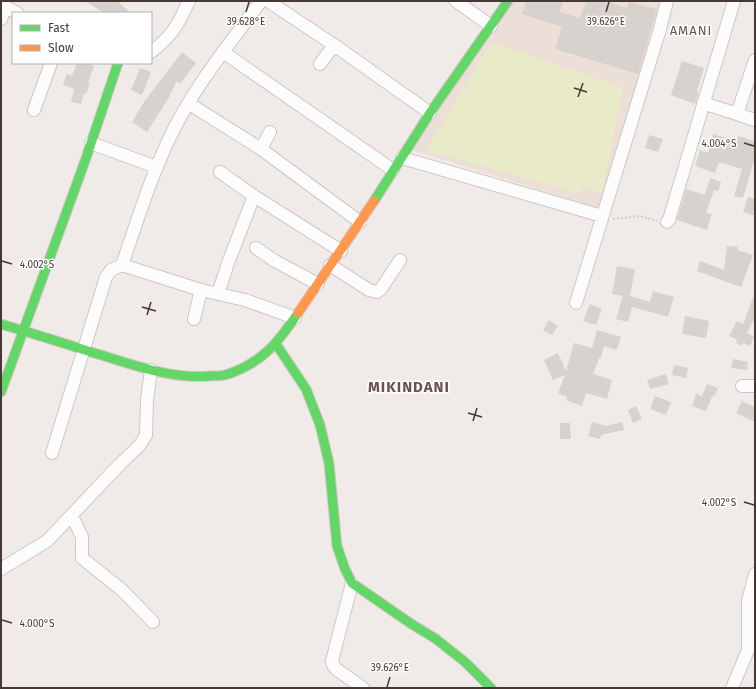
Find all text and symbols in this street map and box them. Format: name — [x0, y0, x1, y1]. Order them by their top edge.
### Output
legend — [12, 12, 152, 64]
text: 39.628°E — [227, 16, 265, 28]
text: 39.626°E — [587, 16, 625, 28]
text: Fast — [48, 21, 70, 35]
district label: AMANI — [670, 23, 712, 38]
text: Slow — [48, 41, 74, 55]
text: 4.004°S — [702, 138, 737, 150]
text: 4.002°S — [20, 259, 55, 271]
district label: MIKINDANI — [368, 378, 450, 396]
text: 4.002°S — [702, 497, 737, 509]
text: 4.000°S — [19, 618, 55, 630]
text: 39.626°E — [371, 662, 409, 674]

